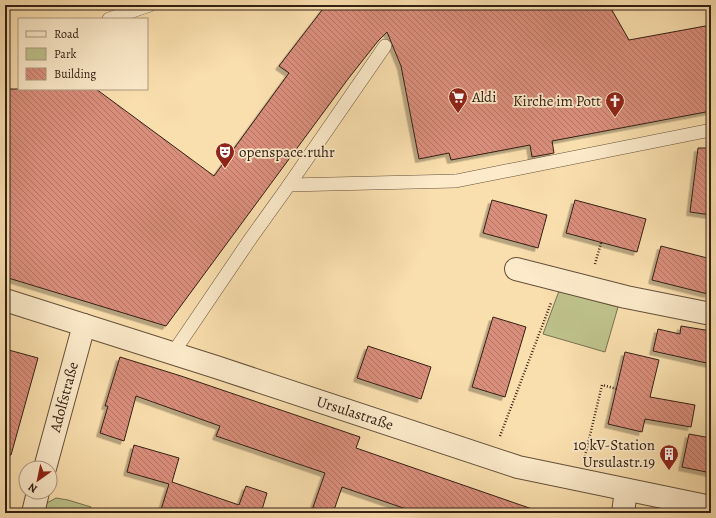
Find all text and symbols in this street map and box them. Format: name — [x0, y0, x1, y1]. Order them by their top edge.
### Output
legend — [18, 18, 148, 90]
text: Road — [54, 26, 80, 42]
text: Park — [54, 46, 77, 62]
text: Building — [54, 66, 96, 82]
supermarket icon: Aldi — [447, 86, 469, 114]
place label: Aldi — [471, 87, 496, 107]
church icon: Kirche im Pott — [604, 90, 626, 118]
place label: Kirche im Pott — [513, 91, 601, 111]
theatre icon: openspace.ruhr — [214, 141, 236, 169]
place label: openspace.ruhr — [239, 142, 335, 162]
street label: Adolfstraße — [45, 359, 83, 435]
street label: Ursulastraße — [314, 391, 396, 435]
place label: 10 kV-Station Ursulastr.19 — [573, 435, 655, 472]
building icon: 10 kV-Station Ursulastr.19 — [658, 443, 680, 471]
north arrow — [18, 460, 58, 500]
text: N — [25, 479, 40, 496]

